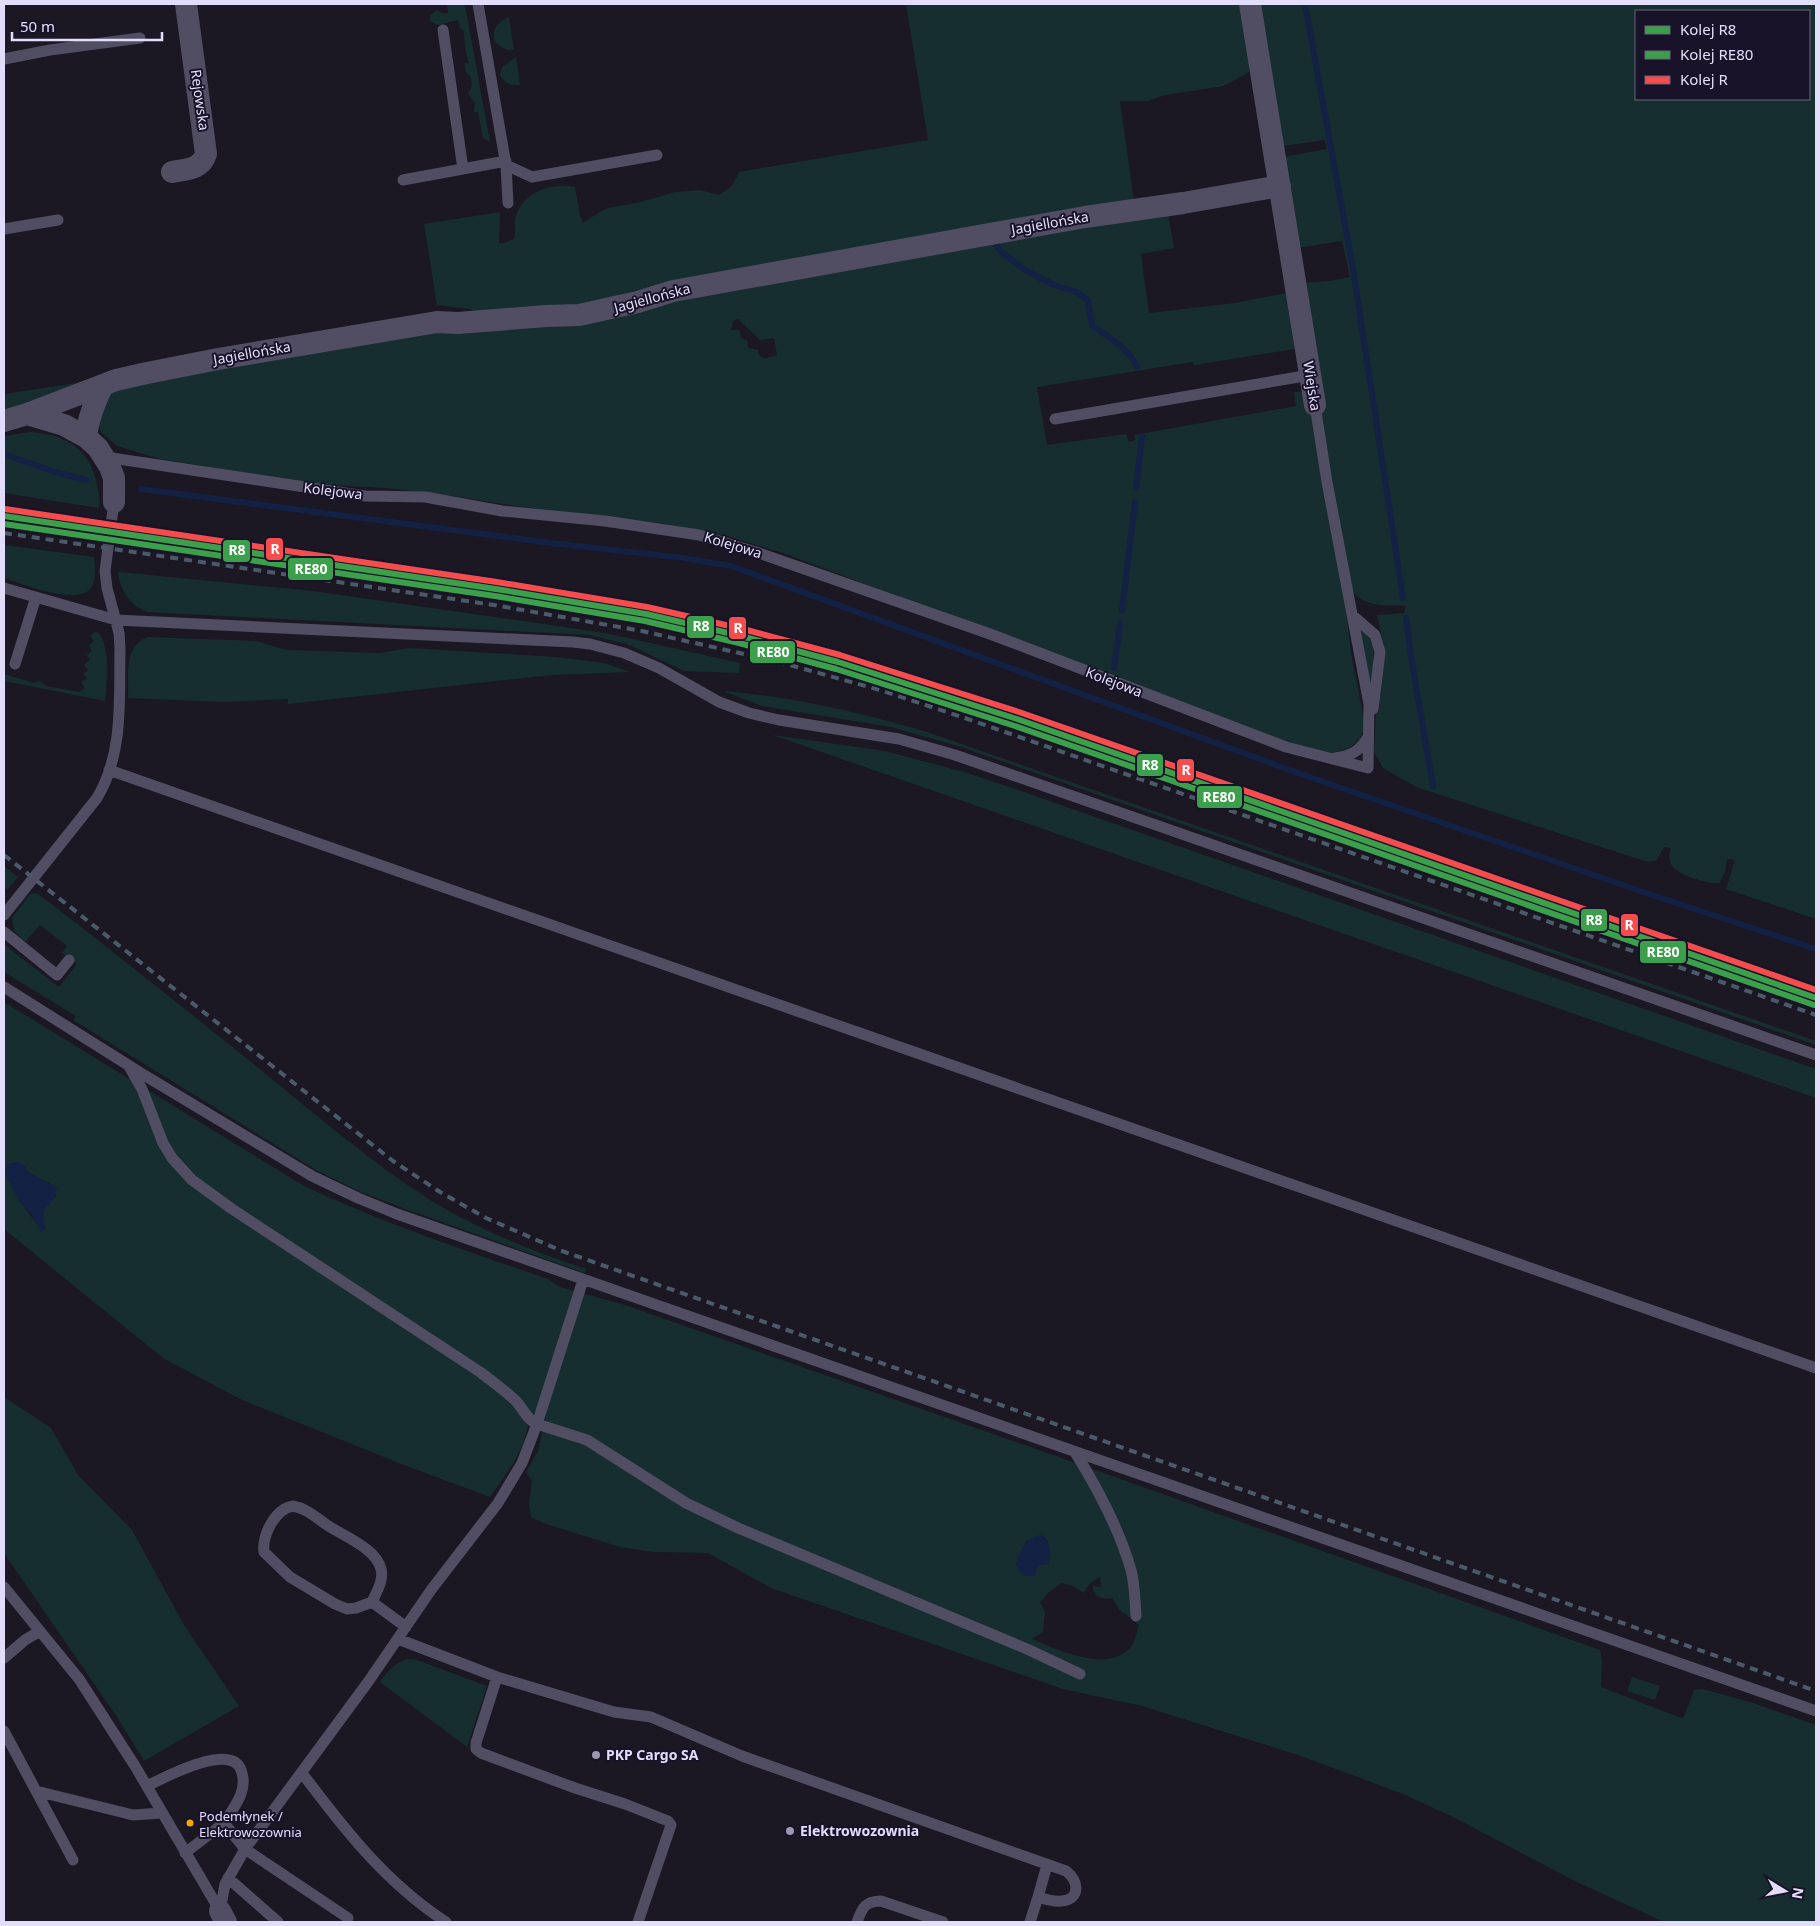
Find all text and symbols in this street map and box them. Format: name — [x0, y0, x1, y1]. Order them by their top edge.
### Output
scale bar — [12, 10, 162, 42]
legend — [1635, 10, 1810, 100]
text: 50 m — [20, 16, 55, 36]
text: Kolej R8 — [1680, 19, 1736, 39]
text: Kolej RE80 — [1680, 44, 1753, 64]
street label: Rejowska — [187, 68, 214, 132]
text: Kolej R — [1680, 69, 1728, 89]
street label: Jagiellońska — [1008, 206, 1090, 239]
street label: Jagiellońska — [610, 278, 692, 317]
street label: Jagiellońska — [210, 336, 292, 369]
street label: Wiejska — [1299, 360, 1326, 412]
street label: Kolejowa — [302, 477, 364, 504]
street label: Kolejowa — [702, 527, 764, 562]
line badge: R — [265, 537, 284, 561]
line badge: R8 — [222, 539, 251, 563]
text: R — [270, 539, 280, 558]
text: R8 — [228, 540, 246, 559]
line badge: RE80 — [287, 557, 334, 581]
text: RE80 — [294, 559, 328, 578]
line badge: R8 — [686, 615, 715, 639]
text: R8 — [692, 616, 710, 635]
line badge: R — [728, 616, 747, 640]
text: R — [733, 618, 743, 637]
line badge: RE80 — [749, 640, 796, 664]
text: RE80 — [756, 642, 790, 661]
street label: Kolejowa — [1083, 662, 1145, 701]
line badge: R8 — [1136, 753, 1164, 777]
text: R8 — [1141, 755, 1159, 774]
line badge: R — [1176, 758, 1195, 782]
text: R — [1181, 760, 1191, 779]
line badge: RE80 — [1196, 785, 1243, 809]
text: RE80 — [1202, 787, 1236, 806]
line badge: R8 — [1580, 908, 1608, 932]
text: R8 — [1585, 910, 1603, 929]
line badge: R — [1620, 913, 1639, 937]
text: R — [1624, 915, 1634, 934]
line badge: RE80 — [1639, 940, 1687, 964]
text: RE80 — [1646, 942, 1680, 961]
place label: PKP Cargo SA — [606, 1745, 699, 1764]
marker: PKP Cargo SA — [590, 1749, 602, 1761]
place label: Podemłynek / Elektrowozownia — [199, 1807, 302, 1841]
marker: Podemłynek / Elektrowozownia — [185, 1818, 195, 1828]
place label: Elektrowozownia — [800, 1821, 919, 1840]
marker: Elektrowozownia — [784, 1825, 796, 1837]
north arrow — [1760, 1866, 1810, 1916]
text: N — [1788, 1886, 1809, 1901]

